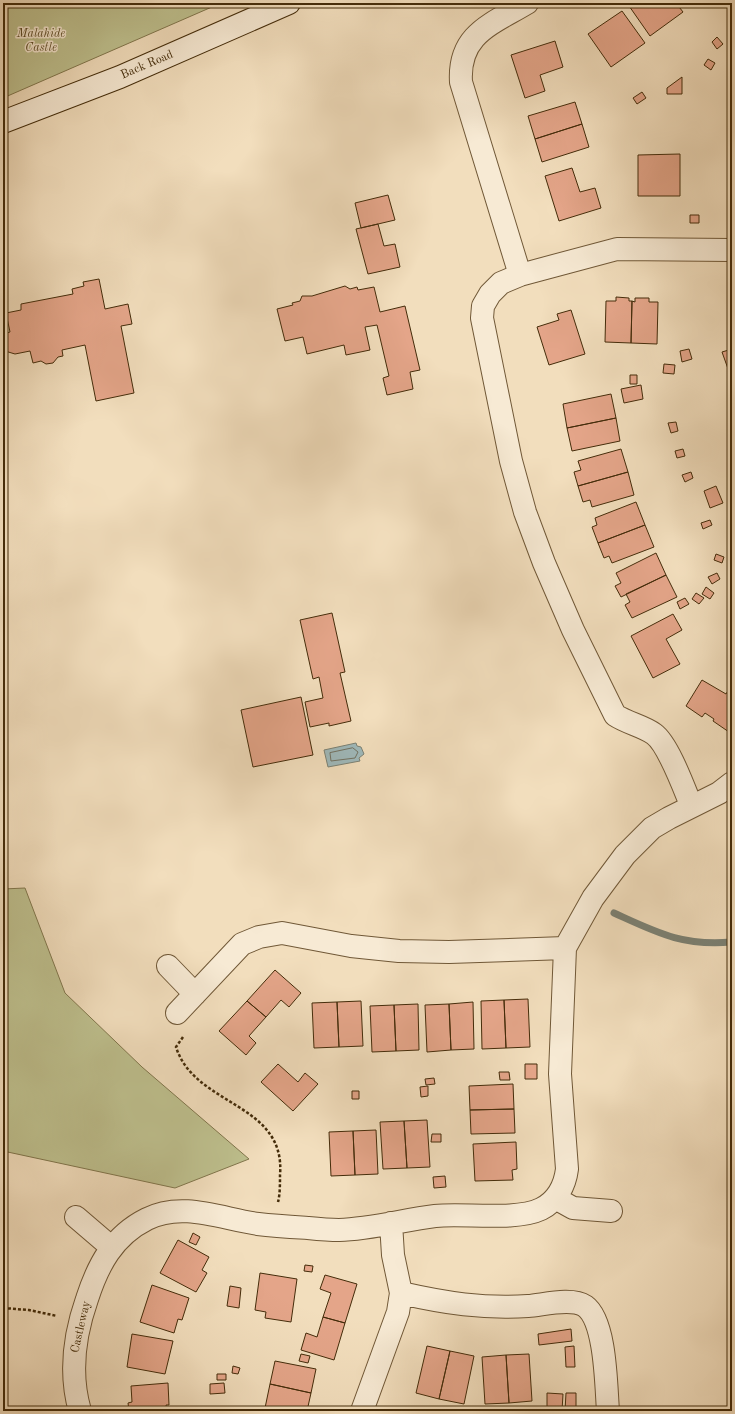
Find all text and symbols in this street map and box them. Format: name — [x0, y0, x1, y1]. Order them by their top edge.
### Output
park label: Malahide Castle — [16, 28, 65, 54]
street label: Back Road — [119, 49, 175, 81]
street label: Castleway — [69, 1299, 93, 1354]

